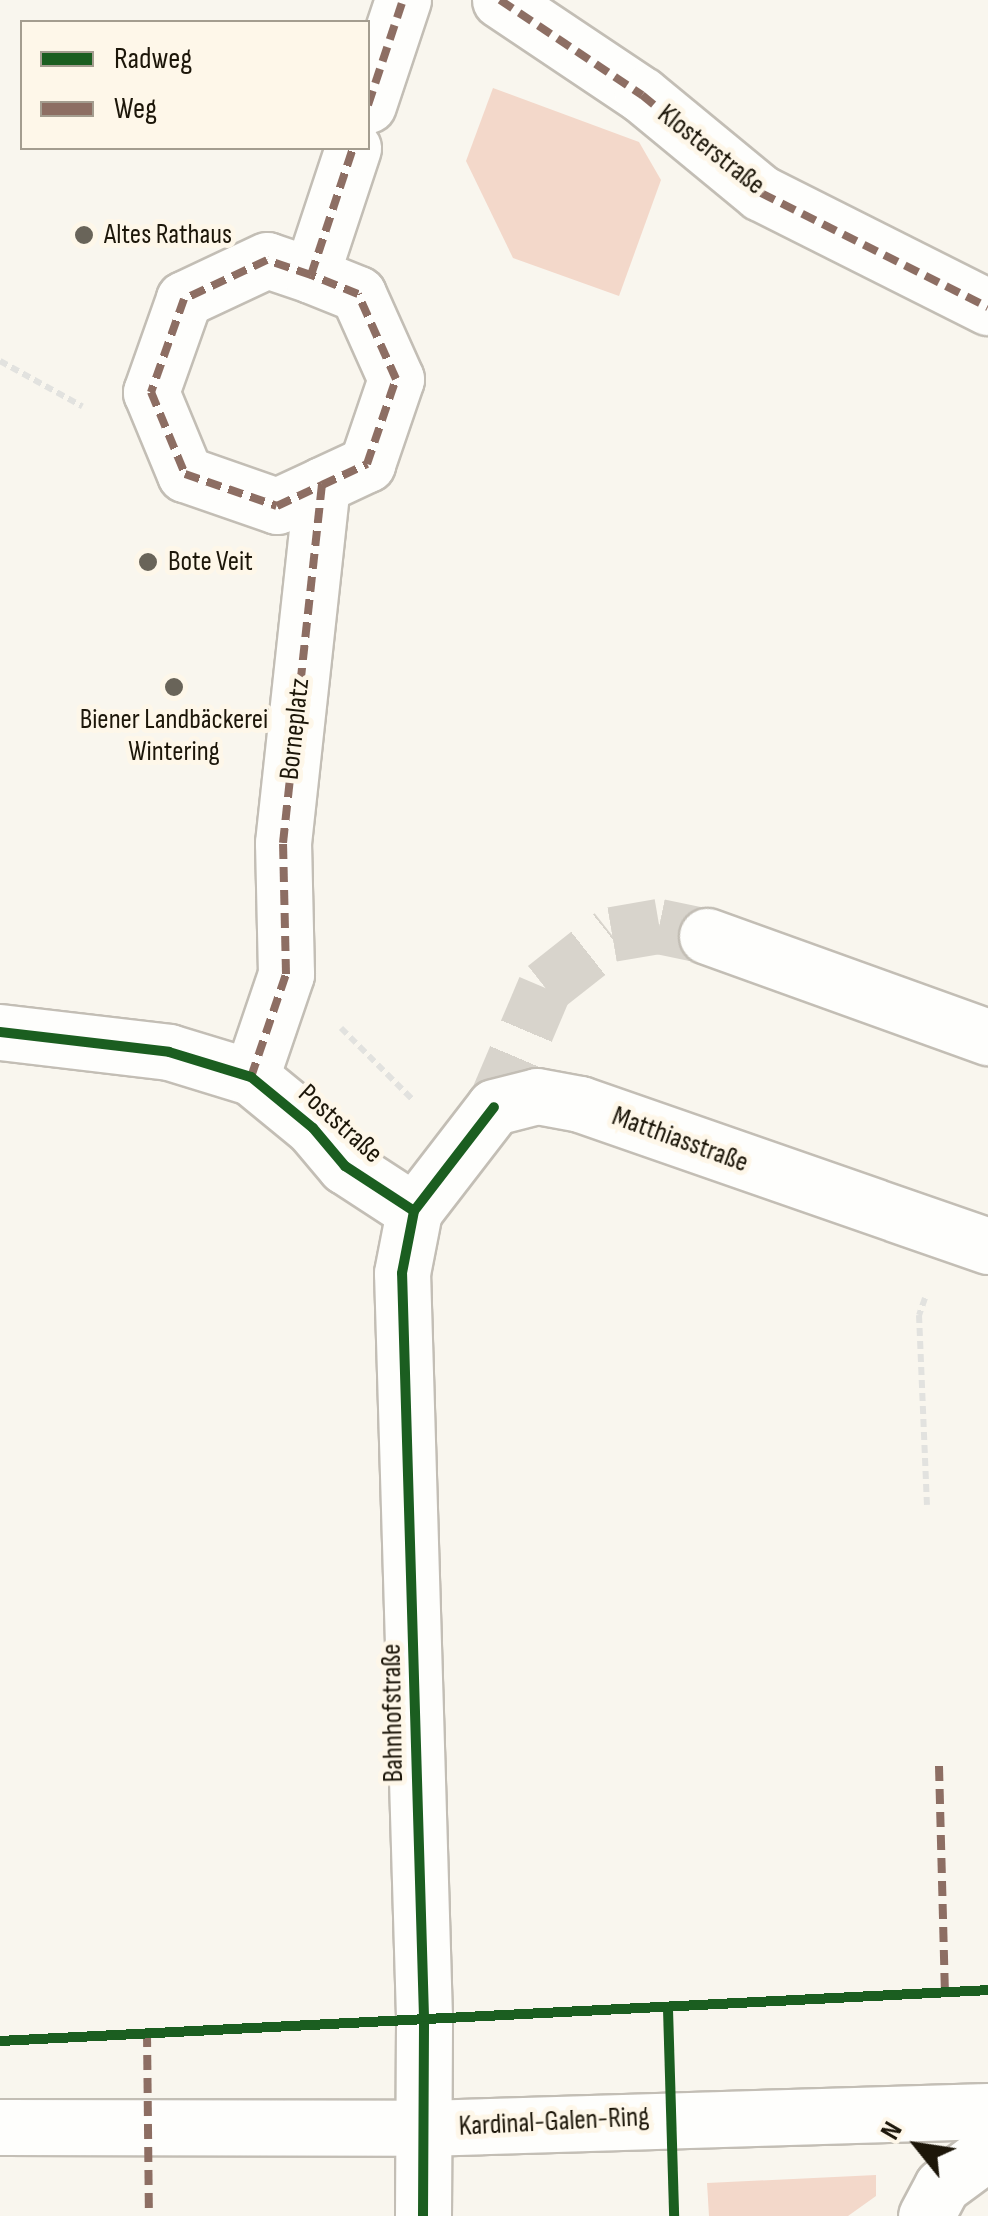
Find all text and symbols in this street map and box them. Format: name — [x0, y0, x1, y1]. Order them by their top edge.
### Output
legend — [20, 20, 370, 150]
text: Radweg — [114, 41, 192, 77]
text: Weg — [114, 91, 157, 127]
street label: Klosterstraße — [651, 98, 771, 202]
place label: Altes Rathaus — [104, 218, 232, 252]
marker: Altes Rathaus — [73, 224, 95, 246]
place label: Bote Veit — [168, 545, 253, 579]
marker: Bote Veit — [137, 551, 159, 573]
marker: Biener Landbäckerei Wintering — [163, 676, 185, 698]
street label: Borneplatz — [273, 677, 317, 781]
place label: Biener Landbäckerei Wintering — [80, 703, 268, 769]
street label: Poststraße — [291, 1077, 389, 1171]
street label: Matthiasstraße — [607, 1100, 753, 1180]
street label: Bahnhofstraße — [375, 1643, 411, 1783]
north arrow — [868, 2096, 968, 2196]
street label: Kardinal-Galen-Ring — [458, 2100, 650, 2144]
text: N — [874, 2116, 910, 2145]

